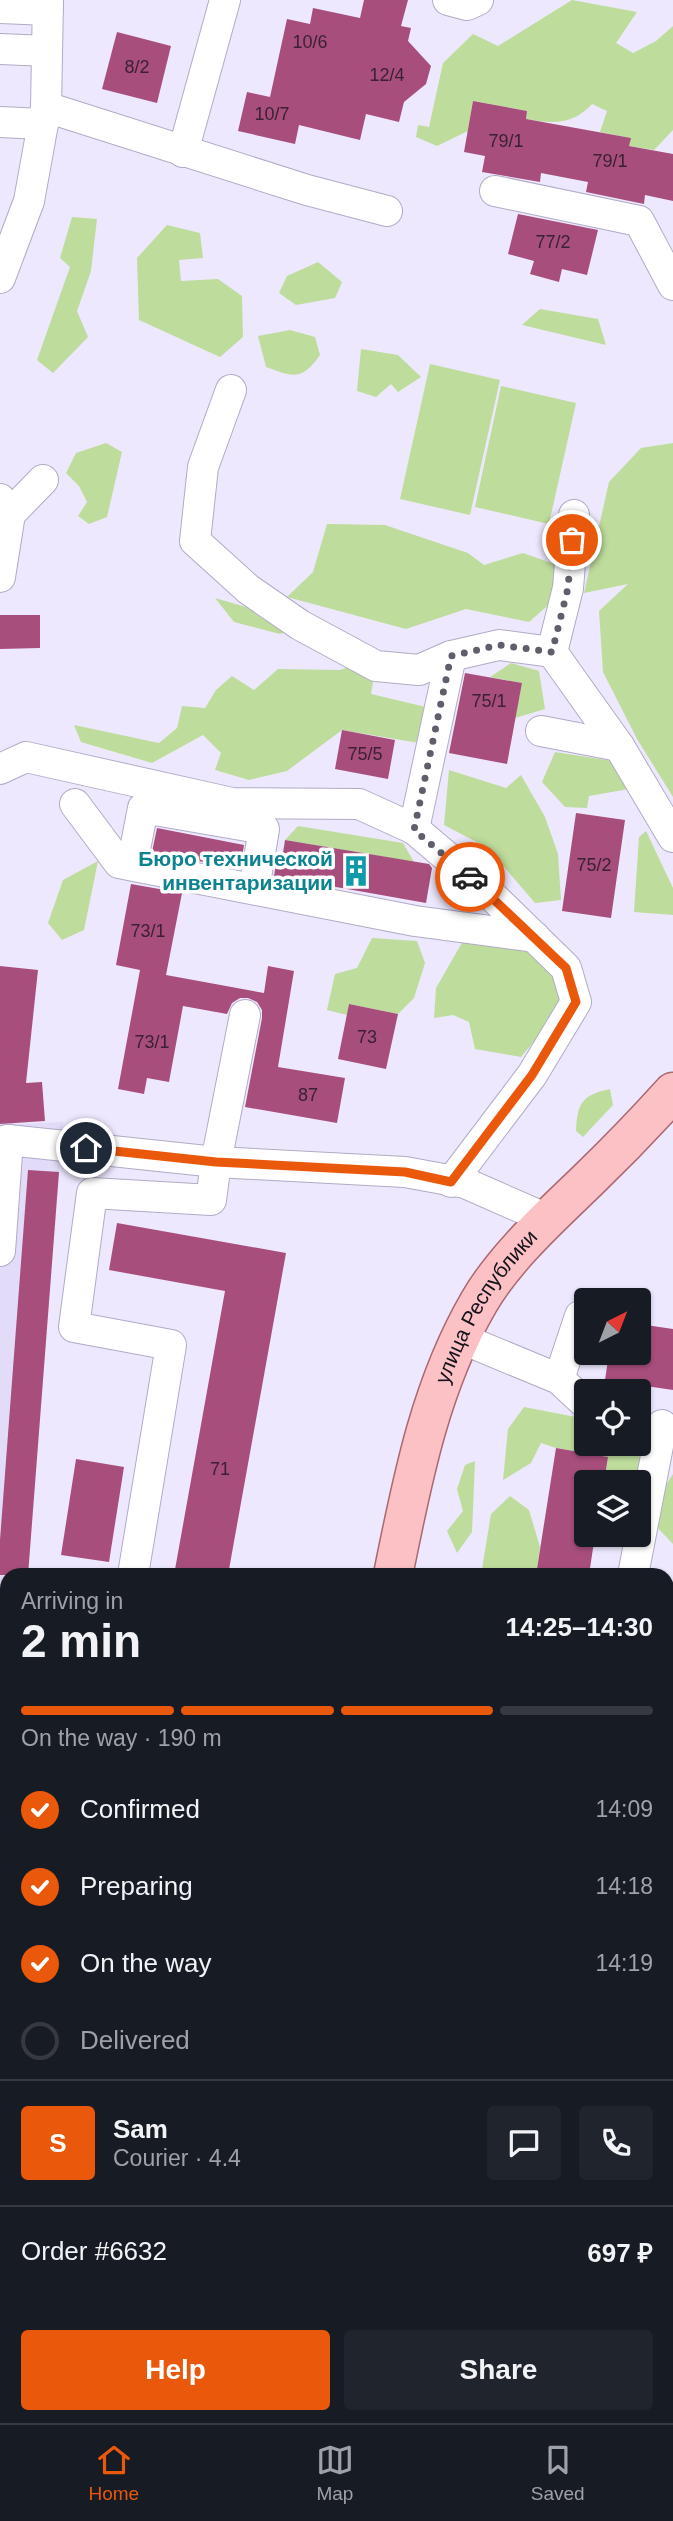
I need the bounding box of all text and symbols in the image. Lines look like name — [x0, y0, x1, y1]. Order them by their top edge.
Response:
house number: 10/6 — [292, 32, 328, 52]
house number: 8/2 — [124, 57, 150, 77]
house number: 12/4 — [369, 65, 405, 85]
house number: 10/7 — [254, 104, 290, 124]
house number: 79/1 — [488, 131, 524, 151]
house number: 79/1 — [592, 151, 628, 171]
house number: 77/2 — [535, 232, 571, 252]
pin — [542, 510, 602, 570]
icon: bag — [553, 521, 591, 559]
house number: 75/1 — [471, 691, 507, 711]
house number: 75/5 — [347, 744, 383, 764]
courier — [435, 842, 505, 912]
place label: Бюро технической инвентаризации — [138, 847, 333, 894]
building icon: Бюро технической инвентаризации — [339, 854, 373, 888]
house number: 75/2 — [576, 855, 612, 875]
icon: car — [451, 858, 489, 896]
house number: 73/1 — [130, 921, 166, 941]
house number: 73 — [357, 1027, 377, 1047]
house number: 73/1 — [134, 1032, 170, 1052]
house number: 87 — [298, 1085, 318, 1105]
pin — [56, 1118, 116, 1178]
icon: home — [67, 1129, 105, 1167]
street label: улица Республики — [430, 1225, 541, 1387]
north arrow — [574, 1288, 651, 1365]
map controls — [574, 1288, 651, 1547]
button: locate — [574, 1379, 651, 1456]
house number: 71 — [210, 1459, 230, 1479]
button: layers — [574, 1470, 651, 1547]
text: Arriving in — [21, 1588, 123, 1614]
text: 14:25–14:30 — [506, 1612, 653, 1642]
text: 2 min — [21, 1615, 141, 1667]
text: On the way · 190 m — [21, 1725, 222, 1751]
icon: check — [21, 1791, 59, 1829]
text: Confirmed — [80, 1794, 200, 1824]
text: 14:09 — [595, 1796, 653, 1822]
icon: check — [21, 1868, 59, 1906]
text: Preparing — [80, 1871, 193, 1901]
text: 14:18 — [595, 1873, 653, 1899]
icon: check — [21, 1945, 59, 1983]
text: On the way — [80, 1948, 212, 1978]
text: 14:19 — [595, 1950, 653, 1976]
text: Delivered — [80, 2025, 190, 2055]
button: chat — [487, 2106, 561, 2180]
button: phone — [579, 2106, 653, 2180]
text: Sam — [113, 2114, 168, 2144]
text: S — [49, 2128, 67, 2158]
text: Courier · 4.4 — [113, 2145, 241, 2171]
text: Order #6632 — [21, 2236, 167, 2266]
text: 697 ₽ — [587, 2238, 653, 2268]
button: Help — [21, 2330, 330, 2410]
button: Share — [344, 2330, 653, 2410]
tab: Home — [88, 2441, 139, 2505]
tab: Map — [316, 2441, 354, 2505]
tab: Saved — [531, 2441, 585, 2505]

